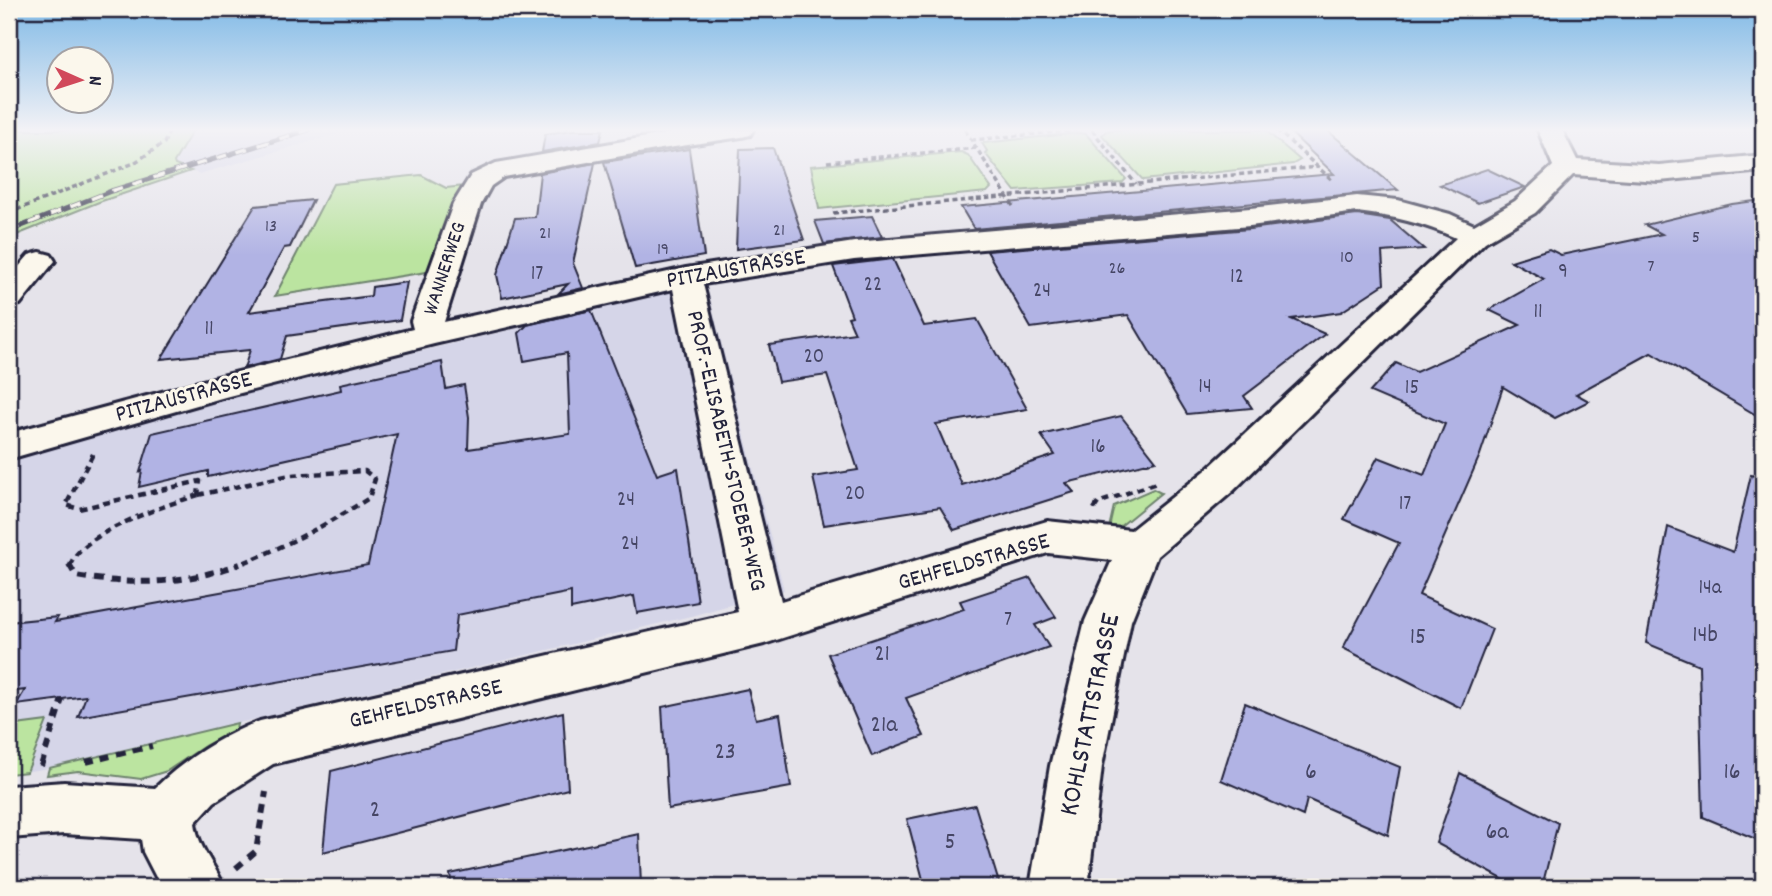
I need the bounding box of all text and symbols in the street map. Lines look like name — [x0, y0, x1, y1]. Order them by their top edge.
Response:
north arrow — [46, 46, 116, 116]
text: N — [80, 75, 107, 86]
house number: 13 — [265, 215, 277, 240]
street label: WANNERWEG — [417, 219, 475, 319]
house number: 21 — [773, 219, 785, 244]
house number: 21 — [539, 222, 551, 247]
house number: 5 — [1692, 226, 1700, 251]
house number: 19 — [657, 238, 669, 263]
street label: PITZAUSTRASSE — [664, 241, 808, 299]
house number: 10 — [1340, 246, 1354, 271]
house number: 7 — [1648, 255, 1655, 280]
house number: 26 — [1109, 257, 1125, 282]
house number: 9 — [1558, 258, 1568, 288]
house number: 17 — [531, 260, 543, 290]
house number: 12 — [1230, 263, 1244, 293]
house number: 22 — [864, 271, 882, 301]
house number: 24 — [1033, 277, 1051, 307]
house number: 11 — [1533, 298, 1543, 328]
street label: PROF.-ELISABETH-STOEBER-WEG — [676, 307, 774, 595]
house number: 11 — [204, 315, 214, 345]
house number: 20 — [804, 343, 824, 373]
street label: PITZAUSTRASSE — [112, 363, 256, 433]
house number: 14 — [1198, 373, 1212, 403]
house number: 15 — [1405, 374, 1419, 404]
house number: 16 — [1091, 433, 1105, 463]
house number: 20 — [845, 480, 865, 510]
house number: 24 — [617, 486, 635, 516]
house number: 17 — [1399, 490, 1411, 520]
street label: GEHFELDSTRASSE — [894, 525, 1054, 601]
house number: 24 — [621, 530, 639, 560]
house number: 14a — [1698, 574, 1723, 604]
house number: 7 — [1004, 606, 1012, 636]
street label: KOHLSTATTSTRASSE — [1051, 610, 1133, 820]
house number: 14b — [1692, 619, 1718, 653]
house number: 15 — [1410, 621, 1426, 655]
house number: 21 — [874, 638, 890, 672]
street label: GEHFELDSTRASSE — [346, 671, 506, 739]
house number: 21a — [871, 709, 898, 743]
house number: 23 — [714, 736, 736, 770]
house number: 6 — [1305, 756, 1317, 790]
house number: 16 — [1723, 756, 1741, 790]
house number: 2 — [370, 794, 380, 828]
house number: 6a — [1485, 816, 1509, 850]
house number: 5 — [944, 826, 956, 860]

